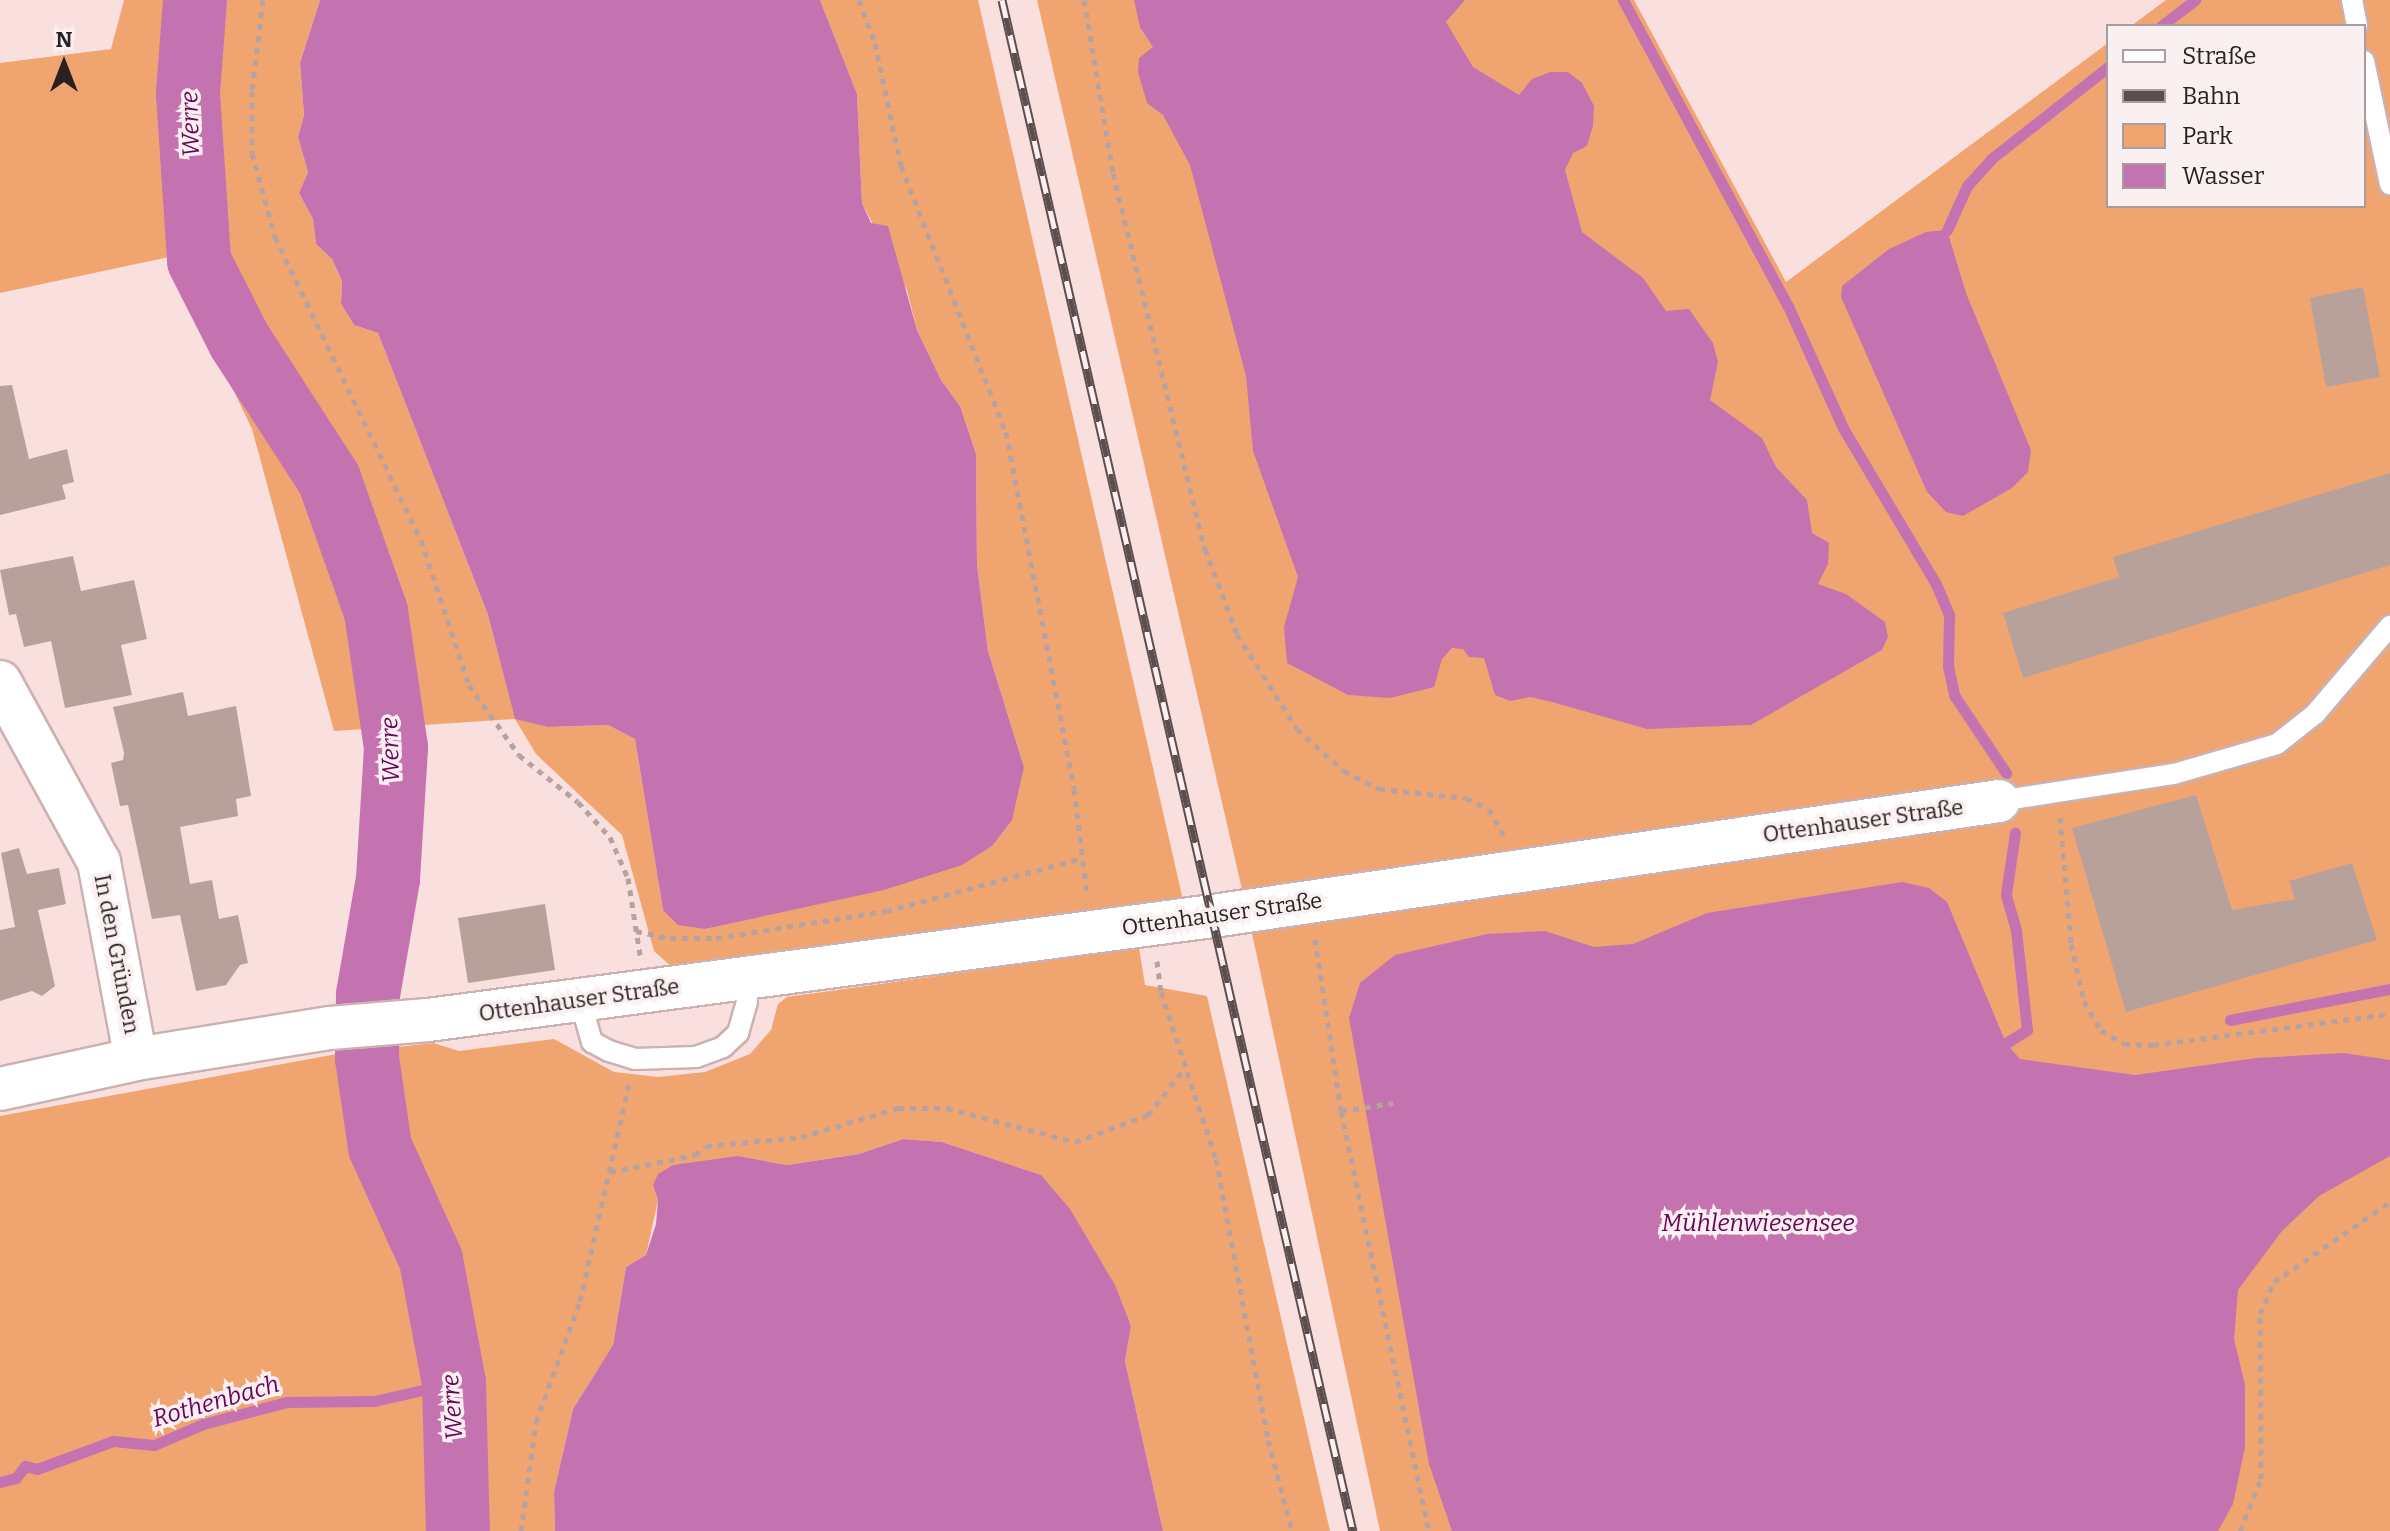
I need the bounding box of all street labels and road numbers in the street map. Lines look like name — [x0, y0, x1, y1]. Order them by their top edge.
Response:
street label: Ottenhauser Straße — [1761, 794, 1965, 848]
street label: In den Gründen — [89, 872, 145, 1036]
street label: Ottenhauser Straße — [1120, 887, 1324, 941]
street label: Ottenhauser Straße — [477, 973, 681, 1027]

